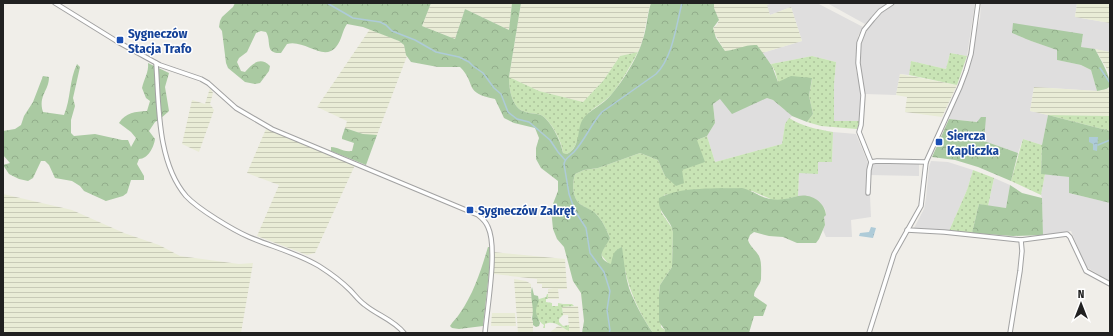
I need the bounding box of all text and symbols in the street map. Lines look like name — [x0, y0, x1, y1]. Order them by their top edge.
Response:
place label: Sygneczów Stacja Trafo — [128, 26, 192, 56]
marker: Sygneczów Stacja Trafo — [115, 35, 125, 45]
place label: Siercza Kapliczka — [947, 128, 999, 158]
marker: Siercza Kapliczka — [934, 137, 944, 147]
place label: Sygneczów Zakręt — [478, 203, 575, 218]
marker: Sygneczów Zakręt — [465, 205, 475, 215]
north arrow — [1061, 284, 1101, 324]
text: N — [1078, 288, 1084, 301]

